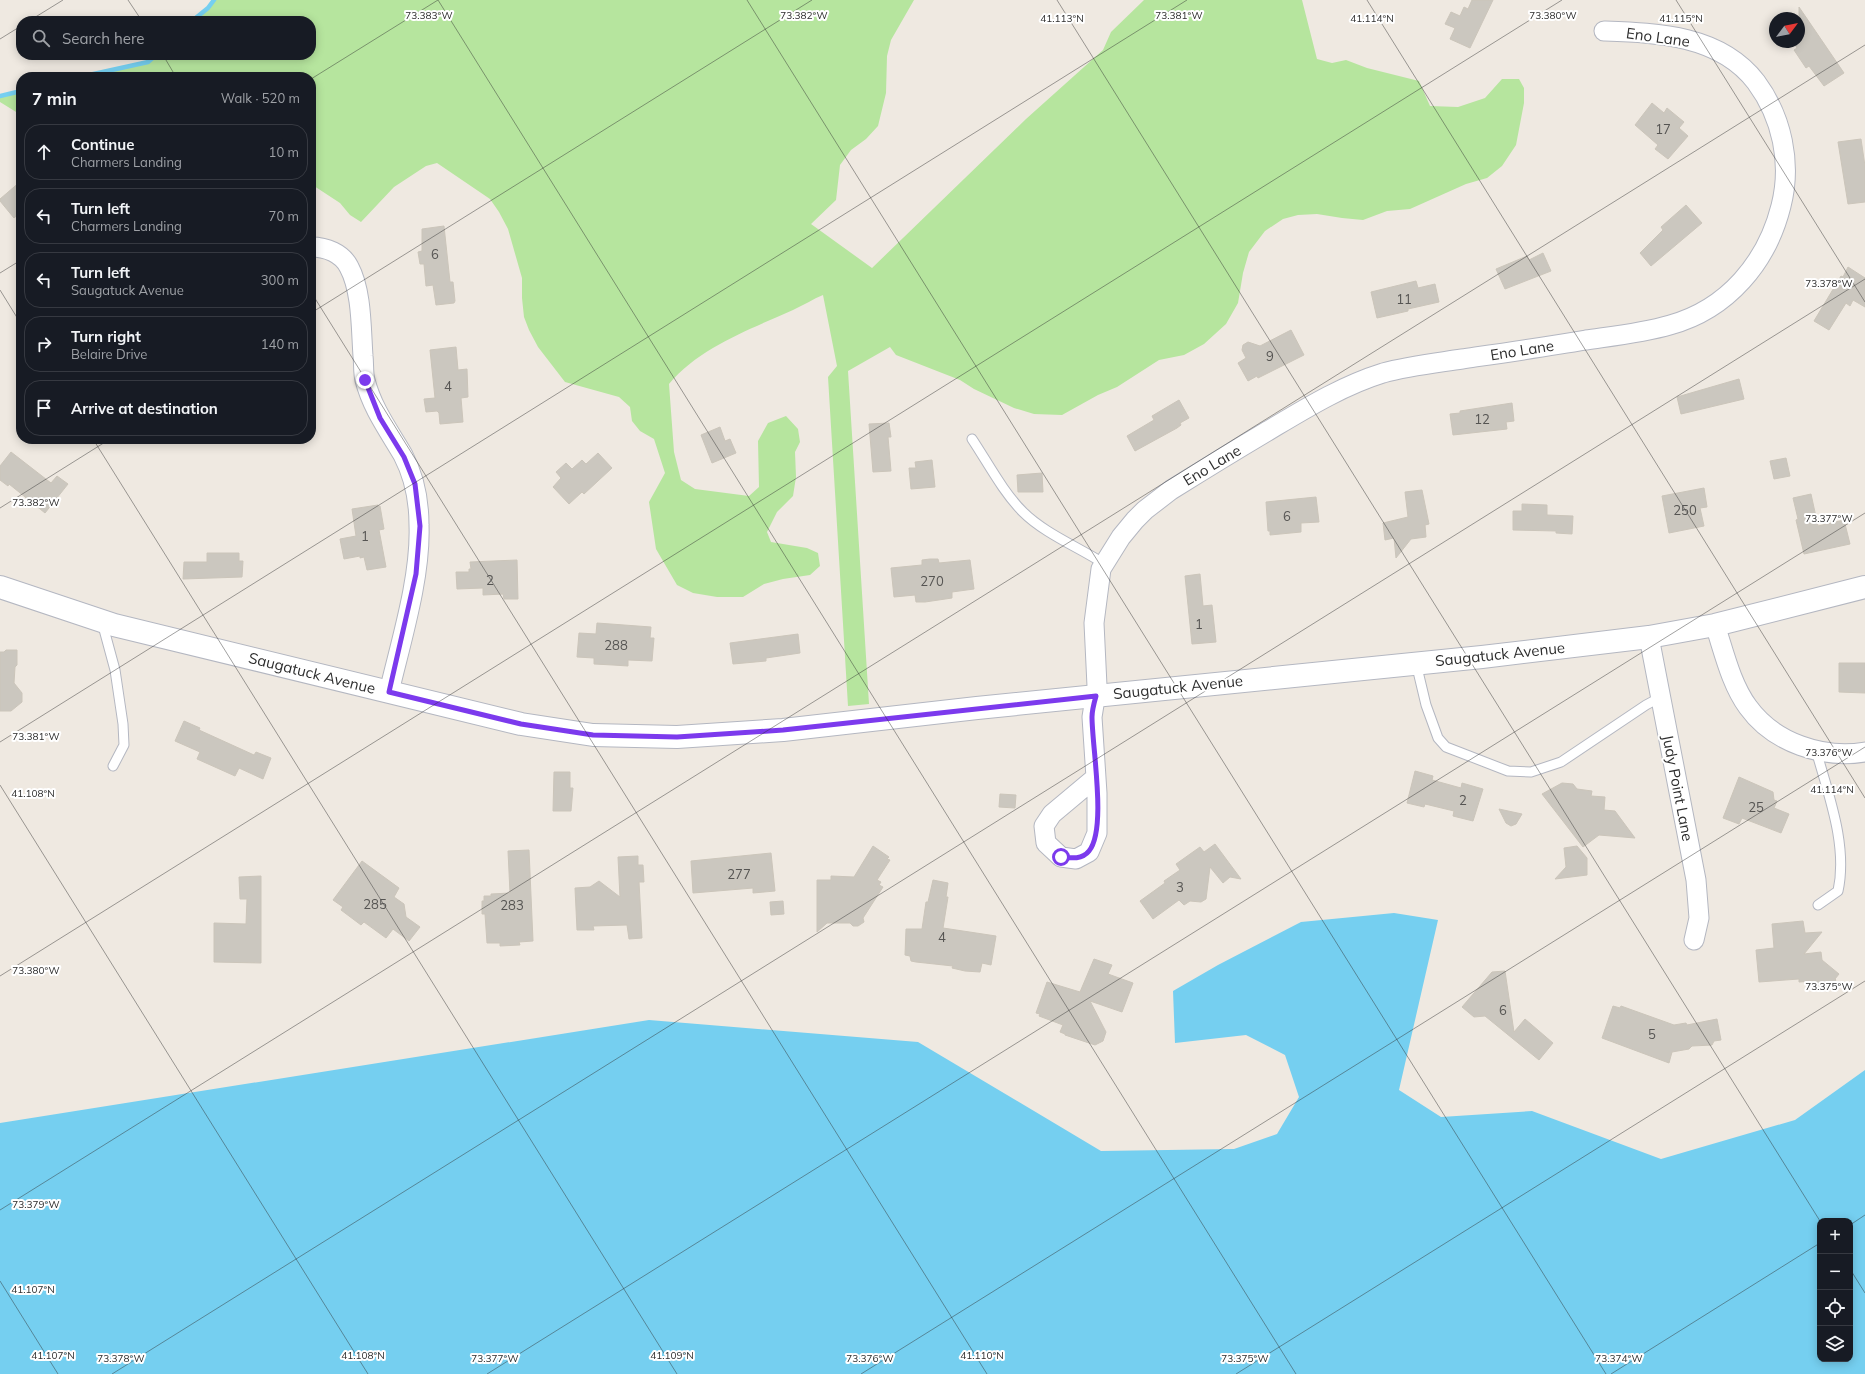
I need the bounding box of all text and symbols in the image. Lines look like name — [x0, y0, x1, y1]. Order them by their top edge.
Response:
text: 73.383°W — [405, 9, 453, 22]
text: 73.382°W — [780, 9, 828, 22]
text: 73.381°W — [1155, 9, 1203, 22]
text: 73.380°W — [1529, 9, 1577, 22]
text: 41.113°N — [1040, 12, 1084, 25]
text: 41.114°N — [1350, 12, 1394, 25]
text: 41.115°N — [1659, 12, 1703, 25]
north arrow — [1769, 12, 1805, 48]
search box — [16, 16, 316, 60]
street label: Eno Lane — [1625, 23, 1691, 51]
icon: search — [30, 27, 52, 49]
text: Search here — [62, 29, 144, 48]
text: 7 min — [32, 88, 77, 109]
text: Walk · 520 m — [221, 90, 300, 106]
house number: 17 — [1655, 121, 1671, 137]
text: Continue — [71, 135, 134, 154]
icon: ahead — [33, 141, 55, 163]
text: 10 m — [269, 144, 299, 160]
text: Charmers Landing — [71, 154, 182, 170]
text: Turn left — [71, 199, 130, 218]
icon: left — [33, 205, 55, 227]
text: 70 m — [269, 208, 299, 224]
text: Charmers Landing — [71, 218, 182, 234]
house number: 6 — [431, 246, 439, 262]
text: Turn left — [71, 263, 130, 282]
icon: left — [33, 269, 55, 291]
text: 300 m — [261, 272, 299, 288]
text: 73.378°W — [1805, 277, 1853, 290]
text: Saugatuck Avenue — [71, 282, 184, 298]
house number: 11 — [1396, 291, 1412, 307]
text: Turn right — [71, 327, 141, 346]
icon: right — [33, 333, 55, 355]
text: 140 m — [261, 336, 299, 352]
street label: Eno Lane — [1489, 336, 1555, 364]
text: Belaire Drive — [71, 346, 147, 362]
house number: 9 — [1266, 348, 1274, 364]
route end — [356, 371, 374, 389]
house number: 4 — [444, 378, 452, 394]
icon: arrive — [33, 397, 55, 419]
text: Arrive at destination — [71, 399, 218, 418]
house number: 12 — [1474, 411, 1490, 427]
street label: Eno Lane — [1180, 440, 1244, 490]
text: 73.382°W — [12, 496, 60, 509]
house number: 250 — [1673, 502, 1697, 518]
house number: 6 — [1283, 508, 1291, 524]
text: 73.377°W — [1805, 512, 1853, 525]
house number: 1 — [361, 528, 369, 544]
house number: 2 — [486, 572, 494, 588]
house number: 270 — [920, 573, 944, 589]
house number: 1 — [1195, 616, 1203, 632]
house number: 288 — [604, 637, 628, 653]
street label: Saugatuck Avenue — [1434, 638, 1566, 670]
street label: Saugatuck Avenue — [247, 648, 377, 698]
street label: Saugatuck Avenue — [1112, 671, 1244, 703]
text: 73.381°W — [12, 730, 60, 743]
street label: Judy Point Lane — [1658, 733, 1698, 843]
text: 73.376°W — [1805, 746, 1853, 759]
text: 41.114°N — [1810, 783, 1854, 796]
text: 41.108°N — [11, 787, 55, 800]
house number: 2 — [1459, 792, 1467, 808]
house number: 25 — [1748, 799, 1764, 815]
route start — [1052, 848, 1070, 866]
house number: 277 — [727, 866, 751, 882]
house number: 3 — [1176, 879, 1184, 895]
house number: 285 — [363, 896, 387, 912]
house number: 283 — [500, 897, 524, 913]
house number: 4 — [938, 929, 946, 945]
text: 73.380°W — [12, 964, 60, 977]
text: 73.375°W — [1805, 980, 1853, 993]
house number: 6 — [1499, 1002, 1507, 1018]
house number: 5 — [1648, 1026, 1656, 1042]
text: 73.379°W — [12, 1198, 60, 1211]
map controls — [1817, 1218, 1853, 1362]
button: + — [1817, 1218, 1853, 1254]
button: − — [1817, 1254, 1853, 1290]
text: 41.107°N — [11, 1283, 55, 1296]
button: locate — [1817, 1290, 1853, 1326]
button: layers — [1817, 1326, 1853, 1362]
text: 41.107°N — [31, 1349, 75, 1362]
text: 41.108°N — [341, 1349, 385, 1362]
text: 41.109°N — [650, 1349, 694, 1362]
text: 41.110°N — [960, 1349, 1004, 1362]
text: 73.378°W — [97, 1352, 145, 1365]
text: 73.377°W — [471, 1352, 519, 1365]
text: 73.376°W — [846, 1352, 894, 1365]
text: 73.375°W — [1221, 1352, 1269, 1365]
text: 73.374°W — [1595, 1352, 1643, 1365]

